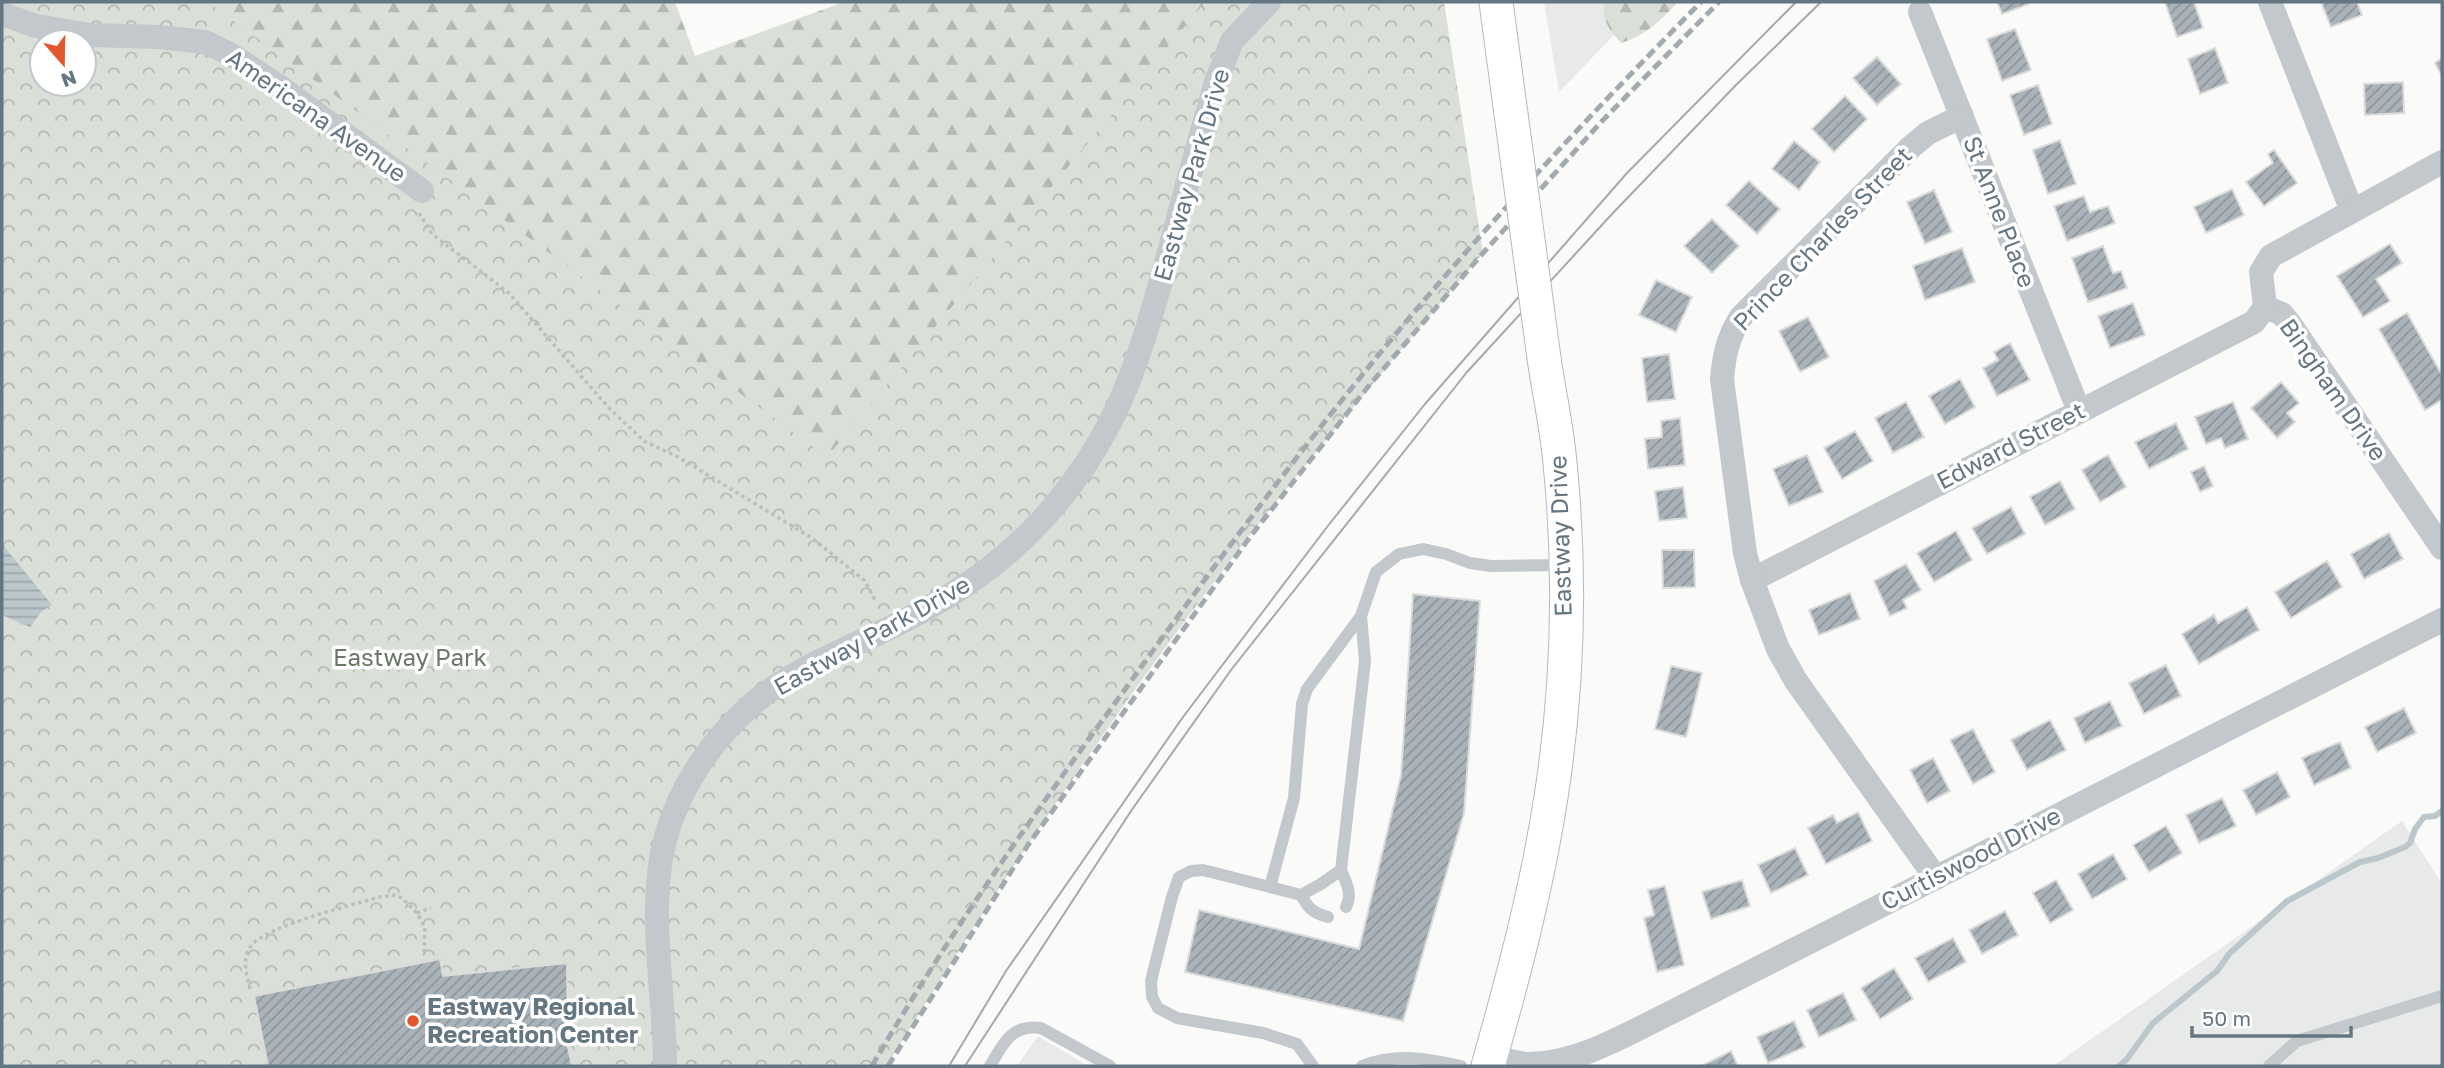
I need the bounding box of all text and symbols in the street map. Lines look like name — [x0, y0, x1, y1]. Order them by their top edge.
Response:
north arrow — [28, 28, 98, 98]
street label: Americana Avenue — [221, 42, 412, 188]
street label: Eastway Park Drive — [1146, 65, 1235, 284]
text: N — [58, 66, 80, 93]
street label: St Anne Place — [1958, 132, 2043, 291]
street label: Prince Charles Street — [1727, 140, 1917, 336]
street label: Bingham Drive — [2274, 312, 2394, 466]
street label: Edward Street — [1931, 395, 2089, 494]
street label: Eastway Drive — [1542, 455, 1577, 617]
street label: Eastway Park Drive — [768, 569, 974, 701]
park label: Eastway Park — [333, 642, 487, 671]
street label: Curtiswood Drive — [1876, 800, 2065, 915]
place label: Eastway Regional Recreation Center — [427, 991, 638, 1048]
scale bar — [2192, 995, 2351, 1038]
text: 50 m — [2202, 1005, 2251, 1031]
marker: Eastway Regional Recreation Center — [405, 1013, 421, 1029]

